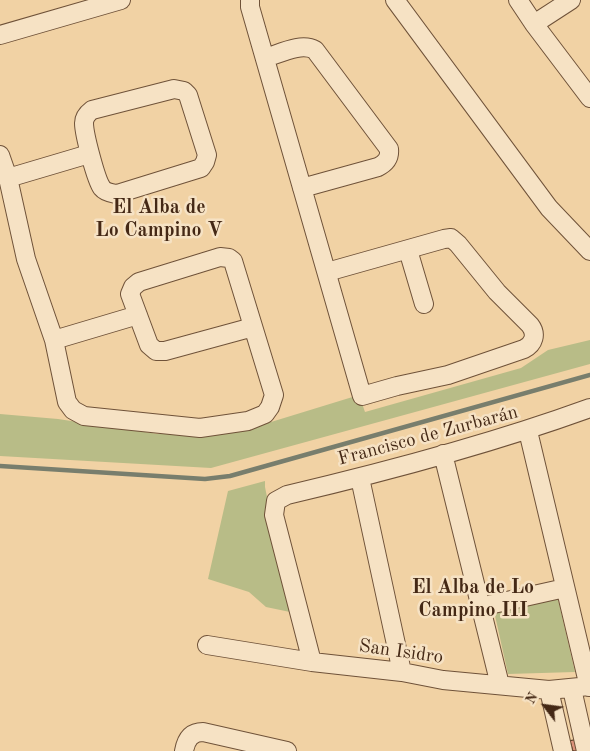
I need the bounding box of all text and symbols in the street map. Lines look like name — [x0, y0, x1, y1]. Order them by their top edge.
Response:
district label: El Alba de Lo Campino V — [95, 196, 223, 243]
street label: Francisco de Zurbarán — [335, 401, 521, 471]
district label: El Alba de Lo Campino III — [412, 576, 534, 623]
street label: San Isidro — [357, 635, 445, 669]
north arrow — [520, 681, 570, 731]
text: N — [523, 690, 541, 707]

